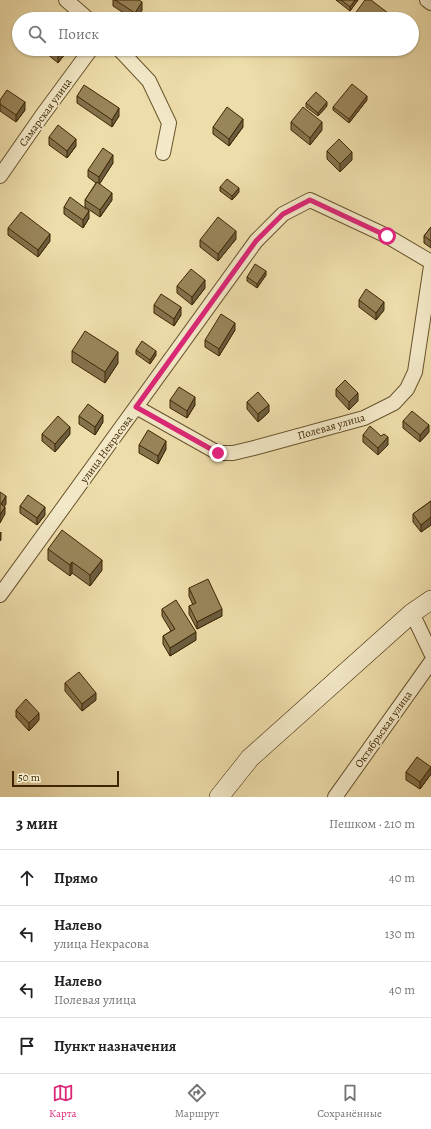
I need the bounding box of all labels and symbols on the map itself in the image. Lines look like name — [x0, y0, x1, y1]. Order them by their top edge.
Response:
street label: Самарская улица — [16, 74, 76, 150]
route start — [378, 227, 396, 245]
street label: Полевая улица — [296, 409, 368, 443]
street label: улица Некрасова — [76, 412, 137, 487]
route end — [209, 444, 227, 462]
street label: Октябрьская улица — [351, 687, 416, 771]
scale bar — [12, 769, 119, 788]

